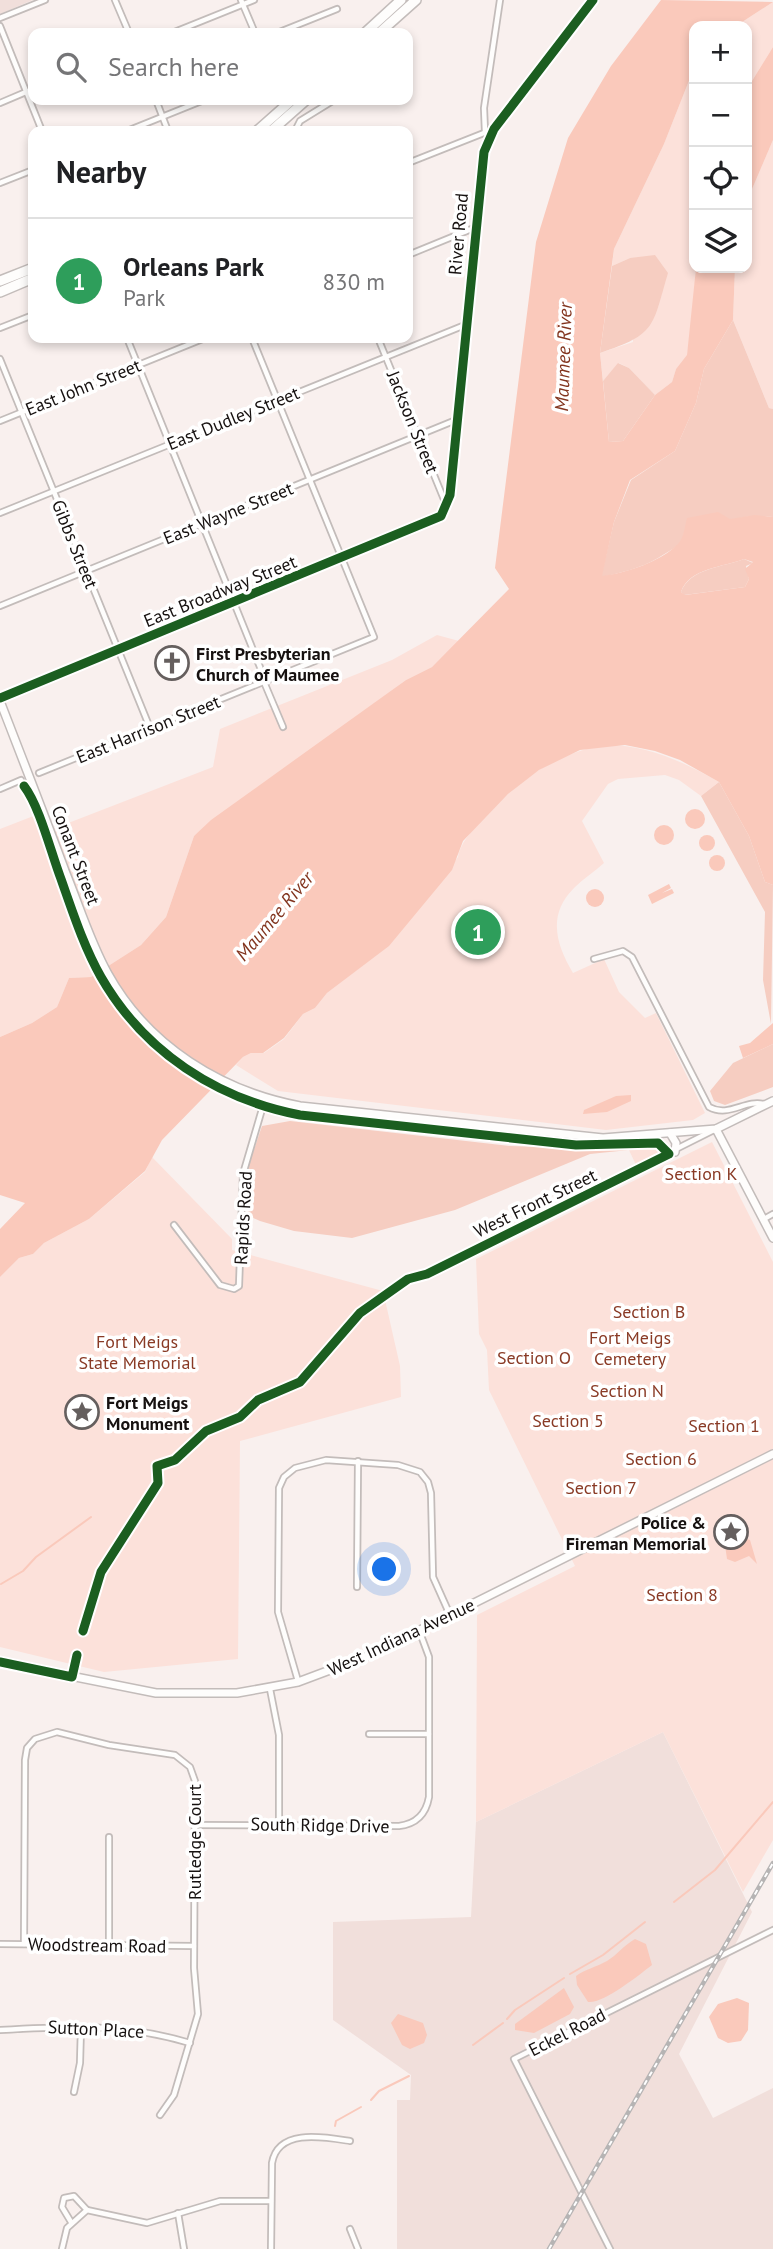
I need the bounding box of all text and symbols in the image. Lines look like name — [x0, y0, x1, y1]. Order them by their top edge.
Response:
map controls — [689, 21, 752, 273]
button: + — [689, 21, 752, 84]
search box — [28, 28, 413, 105]
icon: search — [52, 48, 90, 86]
text: Search here — [108, 50, 239, 83]
button: − — [689, 84, 752, 147]
button: locate — [689, 147, 752, 210]
text: Nearby — [56, 152, 146, 191]
street label: River Road — [443, 192, 473, 276]
button: layers — [689, 210, 752, 273]
text: Orleans Park — [123, 250, 264, 283]
text: 1 — [72, 267, 86, 296]
text: 830 m — [323, 267, 385, 296]
text: Park — [123, 283, 165, 312]
water label: Maumee River — [549, 300, 577, 412]
street label: East John Street — [22, 353, 144, 421]
street label: Jackson Street — [382, 366, 444, 477]
street label: East Dudley Street — [163, 381, 303, 455]
street label: East Wayne Street — [160, 476, 296, 550]
street label: Gibbs Street — [47, 496, 103, 592]
street label: East Broadway Street — [140, 550, 300, 632]
place label: First Presbyterian Church of Maumee — [196, 642, 340, 686]
church icon: First Presbyterian Church of Maumee — [153, 644, 191, 682]
street label: East Harrison Street — [73, 690, 223, 768]
street label: Conant Street — [46, 802, 106, 908]
water label: Maumee River — [230, 865, 319, 965]
pin: 1 — [455, 906, 501, 958]
park label: Section K — [665, 1162, 737, 1185]
street label: West Front Street — [470, 1163, 600, 1243]
street label: Rapids Road — [229, 1170, 257, 1266]
park label: Section B — [613, 1300, 685, 1323]
park label: Fort Meigs Cemetery — [589, 1326, 671, 1370]
park label: Fort Meigs State Memorial — [78, 1330, 196, 1374]
park label: Section O — [497, 1346, 571, 1369]
park label: Section N — [590, 1379, 664, 1402]
place label: Fort Meigs Monument — [106, 1391, 190, 1435]
place icon: Fort Meigs Monument — [63, 1393, 101, 1431]
park label: Section 5 — [532, 1409, 604, 1432]
park label: Section 1 — [688, 1414, 760, 1437]
park label: Section 6 — [625, 1447, 697, 1470]
park label: Section 7 — [565, 1476, 637, 1499]
place label: Police & Fireman Memorial — [566, 1511, 707, 1555]
place icon: Police & Fireman Memorial — [712, 1513, 750, 1551]
your location — [367, 1552, 401, 1586]
park label: Section 8 — [646, 1583, 718, 1606]
street label: West Indiana Avenue — [324, 1593, 478, 1681]
street label: Rutledge Court — [183, 1784, 206, 1900]
street label: South Ridge Drive — [250, 1812, 390, 1838]
street label: Woodstream Road — [28, 1932, 166, 1958]
street label: Eckel Road — [525, 2003, 609, 2061]
street label: Sutton Place — [47, 2015, 145, 2043]

